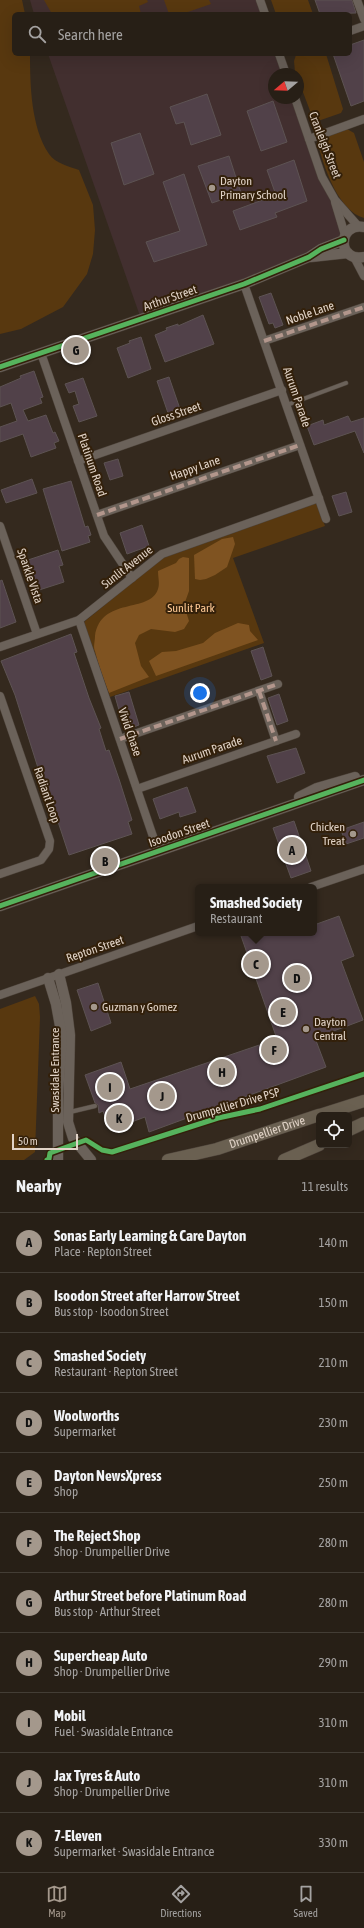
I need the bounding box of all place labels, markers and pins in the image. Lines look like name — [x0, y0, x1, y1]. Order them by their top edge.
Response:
place label: Dayton Primary School — [220, 174, 287, 202]
marker: Dayton Primary School — [207, 183, 217, 193]
pin: G — [63, 335, 89, 365]
place label: Chicken Treat — [310, 820, 346, 848]
marker: Chicken Treat — [348, 829, 358, 839]
pin: A — [279, 835, 305, 865]
pin: B — [92, 846, 118, 876]
pin: C — [243, 949, 269, 979]
pin: D — [284, 963, 310, 993]
pin: E — [270, 997, 296, 1027]
place label: Guzman y Gomez — [102, 1000, 178, 1014]
marker: Guzman y Gomez — [89, 1002, 99, 1012]
place label: Dayton Central — [314, 1015, 347, 1043]
marker: Dayton Central — [301, 1024, 311, 1034]
pin: F — [261, 1035, 287, 1065]
pin: H — [209, 1057, 235, 1087]
pin: I — [97, 1072, 123, 1102]
pin: J — [149, 1081, 175, 1111]
pin: K — [106, 1103, 132, 1133]

